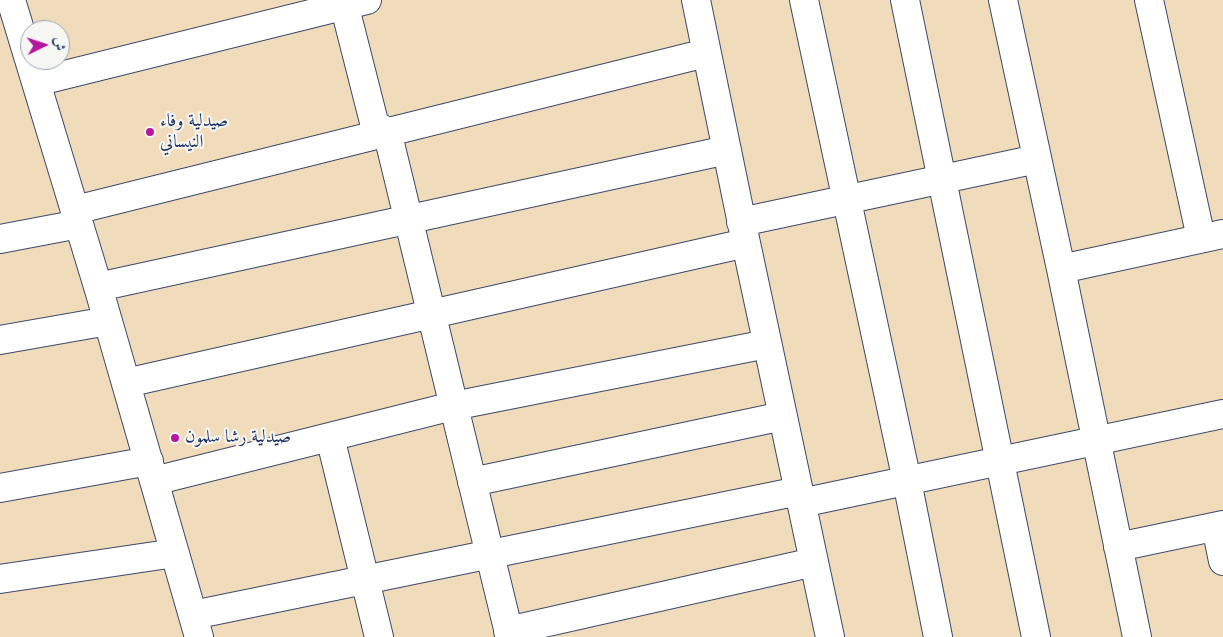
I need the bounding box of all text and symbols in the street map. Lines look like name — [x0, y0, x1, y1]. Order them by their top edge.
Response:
north arrow — [20, 20, 70, 70]
text: ش — [50, 36, 69, 52]
place label: صيدلية وفاء النيساني — [160, 111, 228, 154]
marker: صيدلية وفاء النيساني — [144, 126, 156, 138]
place label: صيدلية رشا سلمون — [185, 427, 291, 449]
marker: صيدلية رشا سلمون — [169, 432, 181, 444]

